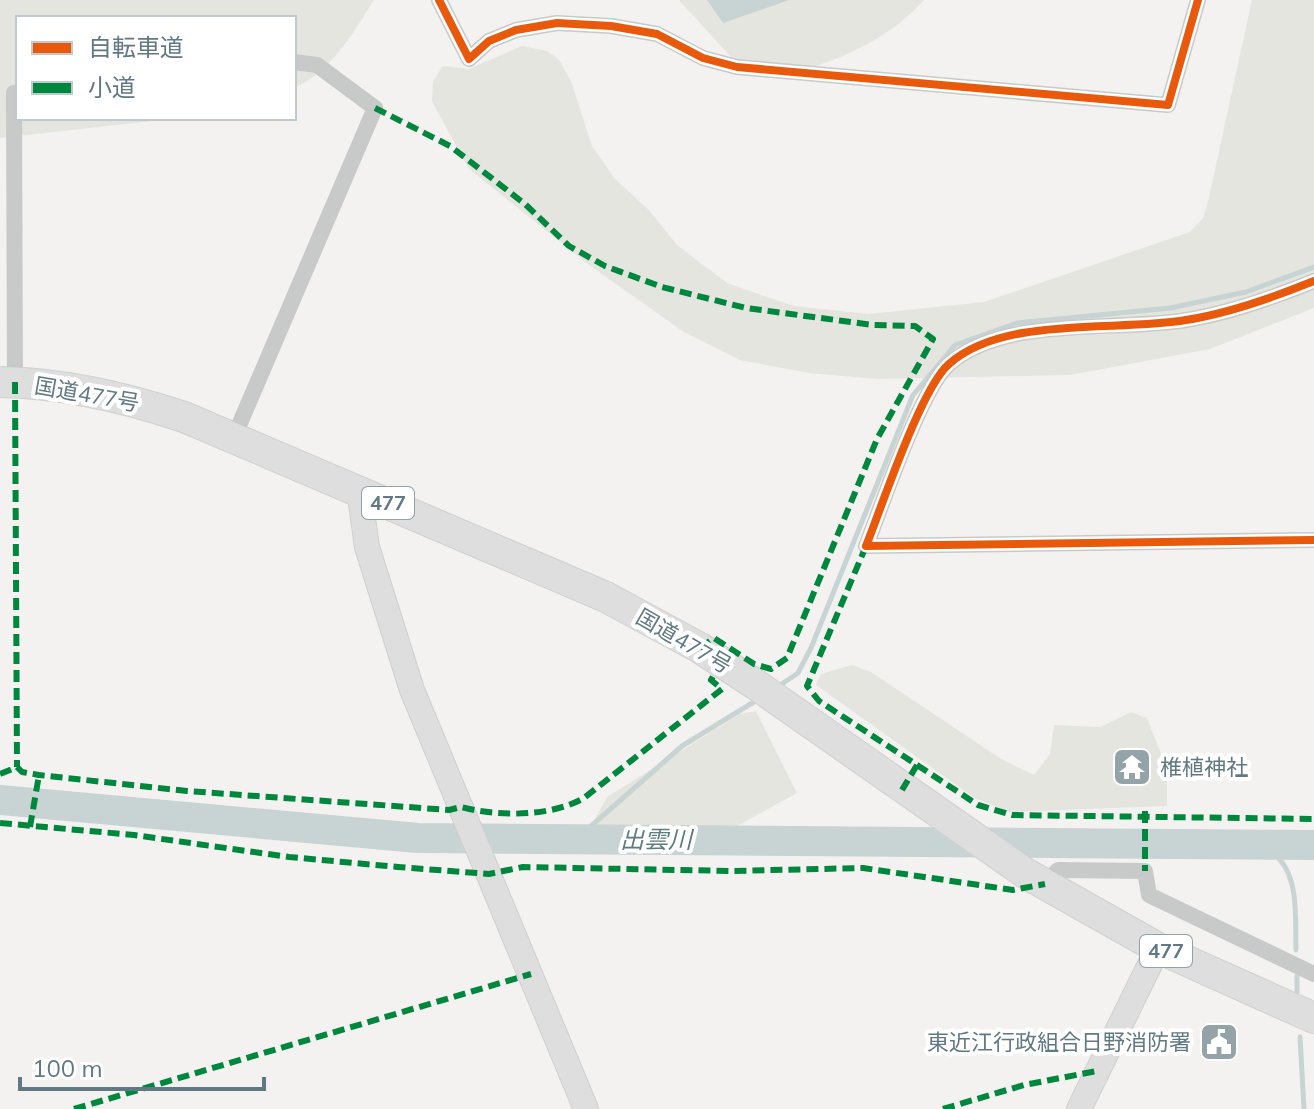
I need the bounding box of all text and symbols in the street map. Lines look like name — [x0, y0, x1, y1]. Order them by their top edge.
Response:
legend — [16, 16, 296, 120]
text: 自転車道 — [88, 32, 184, 62]
text: 小道 — [88, 72, 136, 102]
street label: 国道477号 — [33, 371, 141, 417]
road number: 477 — [362, 487, 414, 519]
street label: 国道477号 — [631, 602, 737, 680]
temple icon: 椎植神社 — [1111, 746, 1153, 788]
place label: 椎植神社 — [1160, 753, 1248, 781]
water label: 出雲川 — [620, 824, 695, 854]
road number: 477 — [1140, 935, 1192, 967]
public building icon: 東近江行政組合日野消防署 — [1198, 1021, 1240, 1063]
place label: 東近江行政組合日野消防署 — [927, 1028, 1191, 1056]
scale bar — [20, 1041, 264, 1091]
text: 100 m — [32, 1053, 103, 1083]

